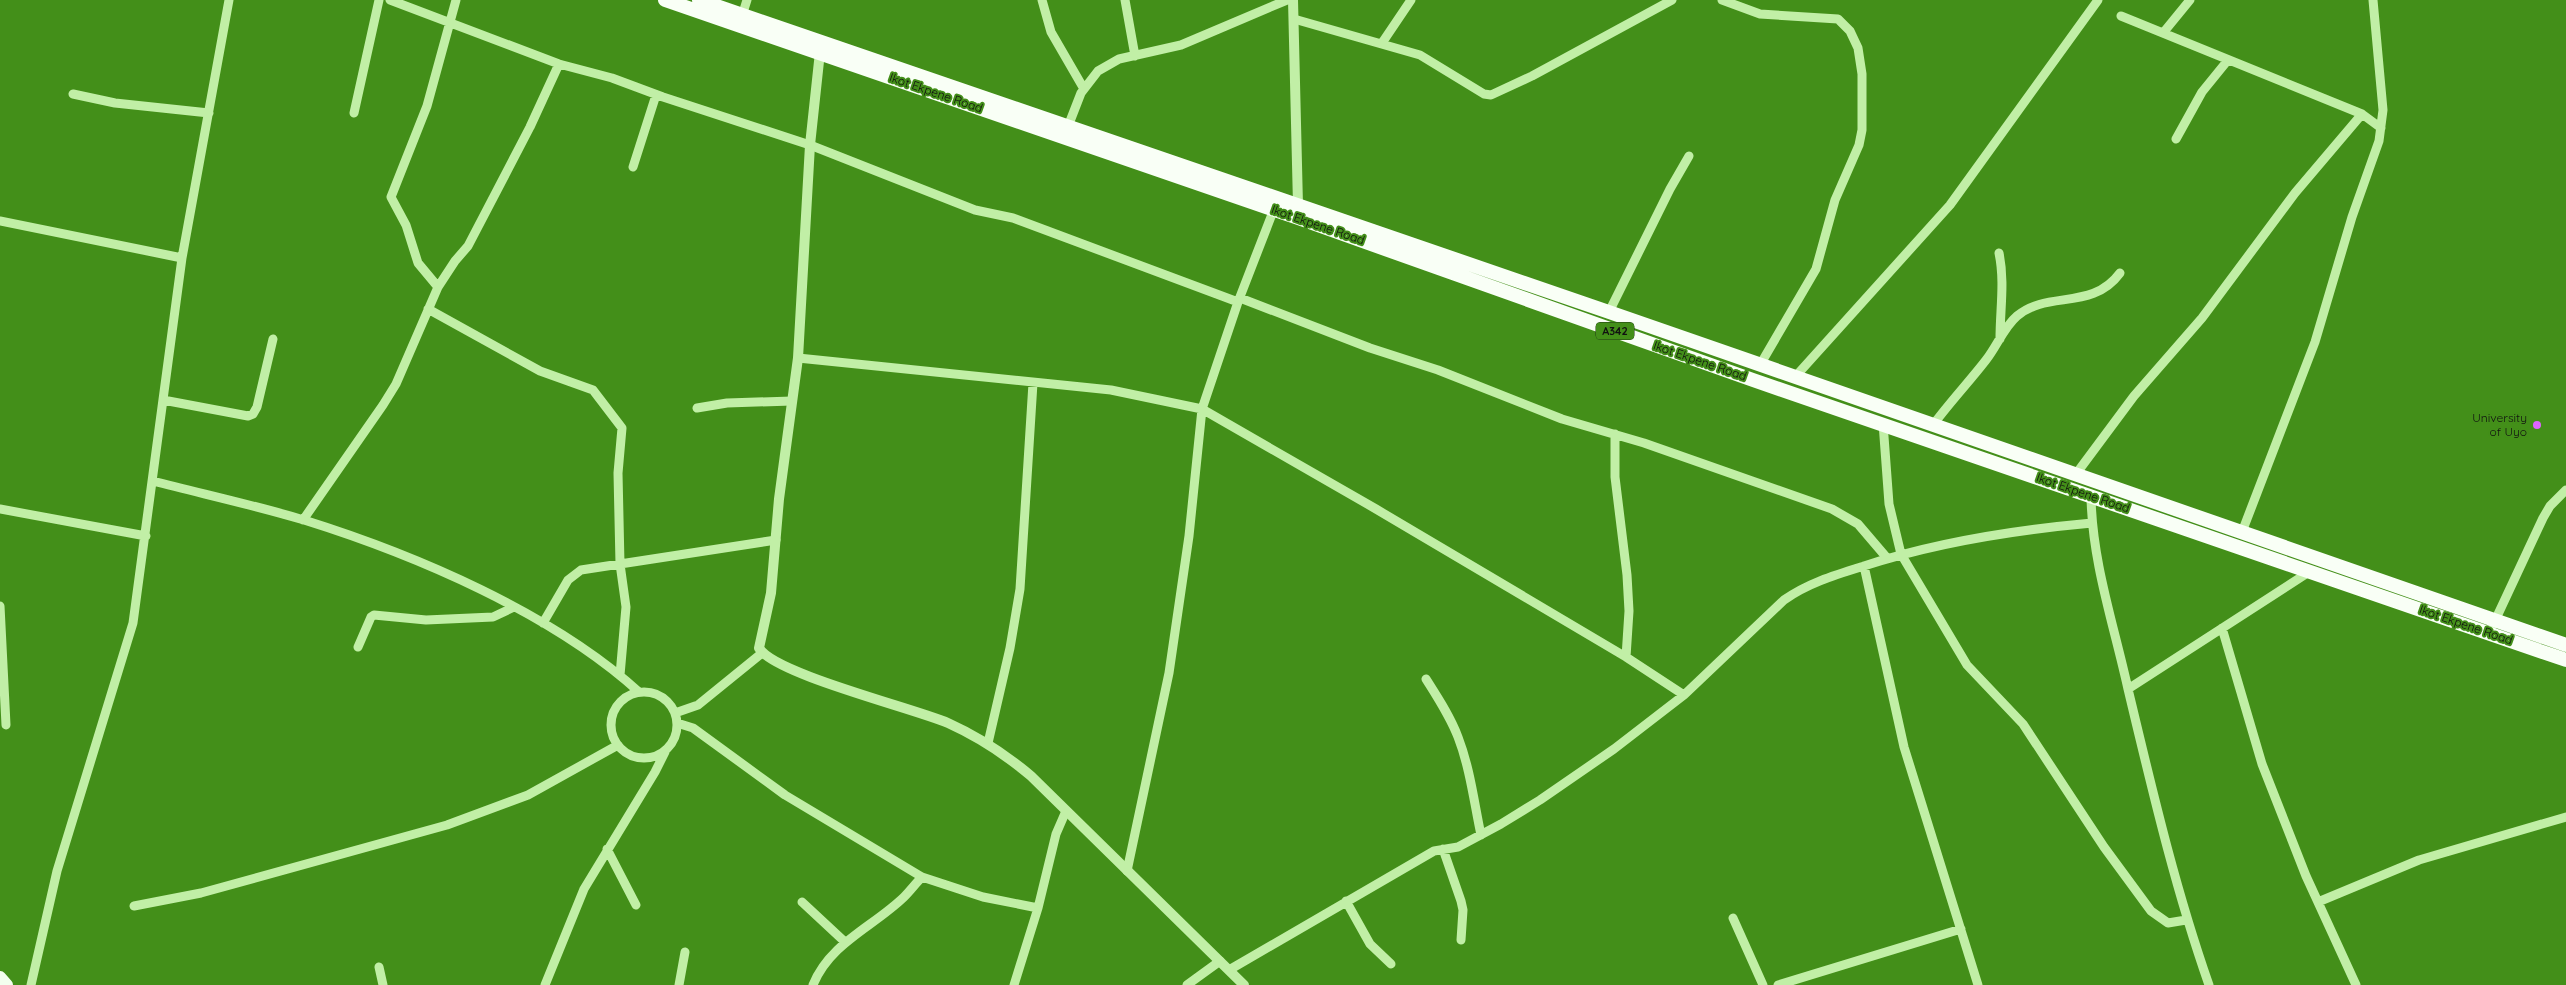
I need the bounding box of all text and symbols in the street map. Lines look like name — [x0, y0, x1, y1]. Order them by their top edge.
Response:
street label: Ikot Ekpene Road — [887, 70, 985, 116]
street label: Ikot Ekpene Road — [1269, 202, 1367, 248]
road number: A342 — [1596, 322, 1634, 340]
street label: Ikot Ekpene Road — [1651, 338, 1749, 384]
place label: University of Uyo — [2472, 410, 2527, 439]
marker: University of Uyo — [2531, 419, 2543, 431]
street label: Ikot Ekpene Road — [2034, 470, 2132, 516]
street label: Ikot Ekpene Road — [2417, 602, 2515, 648]

